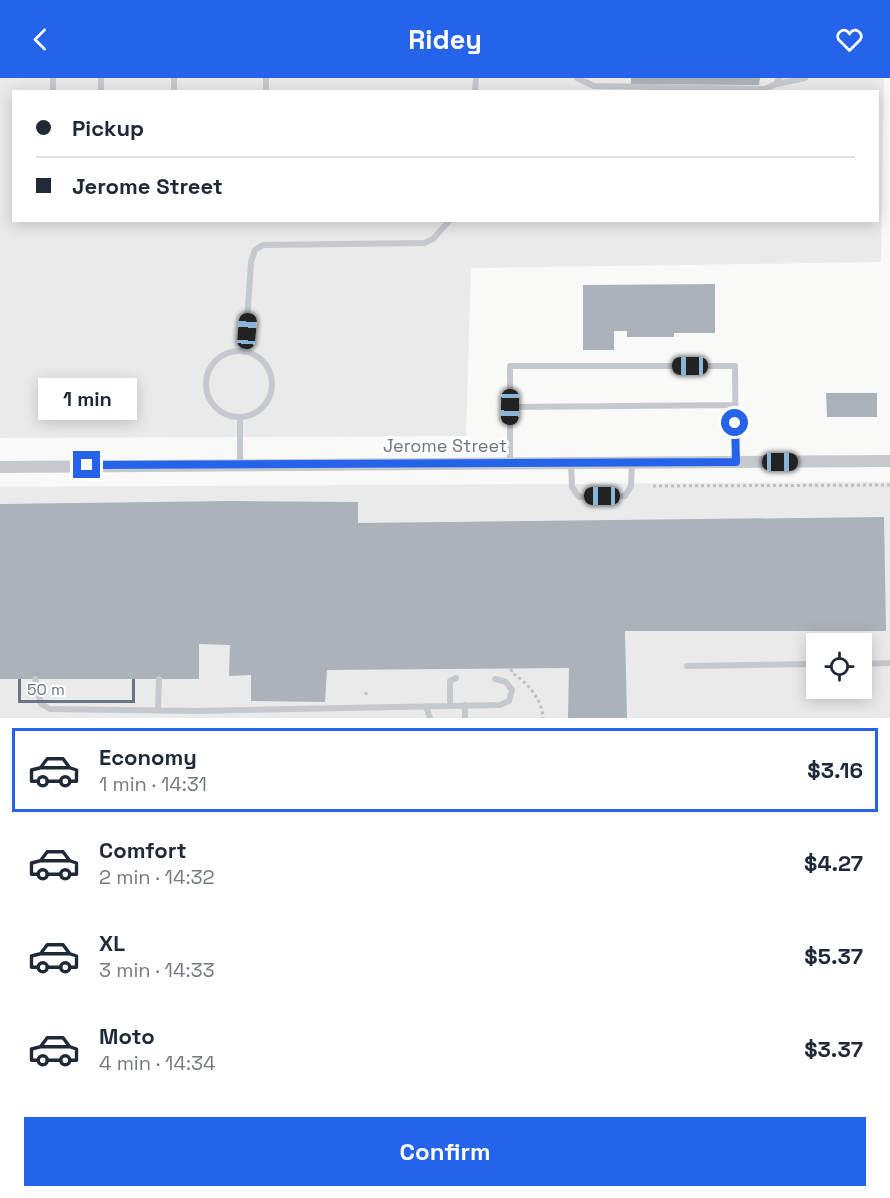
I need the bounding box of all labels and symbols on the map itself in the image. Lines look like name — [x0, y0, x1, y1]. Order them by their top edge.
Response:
car — [236, 312, 258, 350]
car — [672, 357, 708, 375]
callout: 1 min — [38, 378, 136, 420]
car — [501, 389, 519, 425]
route start — [721, 409, 748, 436]
street label: Jerome Street — [383, 434, 507, 457]
route end — [73, 451, 100, 478]
car — [762, 453, 798, 471]
car — [584, 487, 620, 505]
scale bar — [18, 676, 135, 704]

